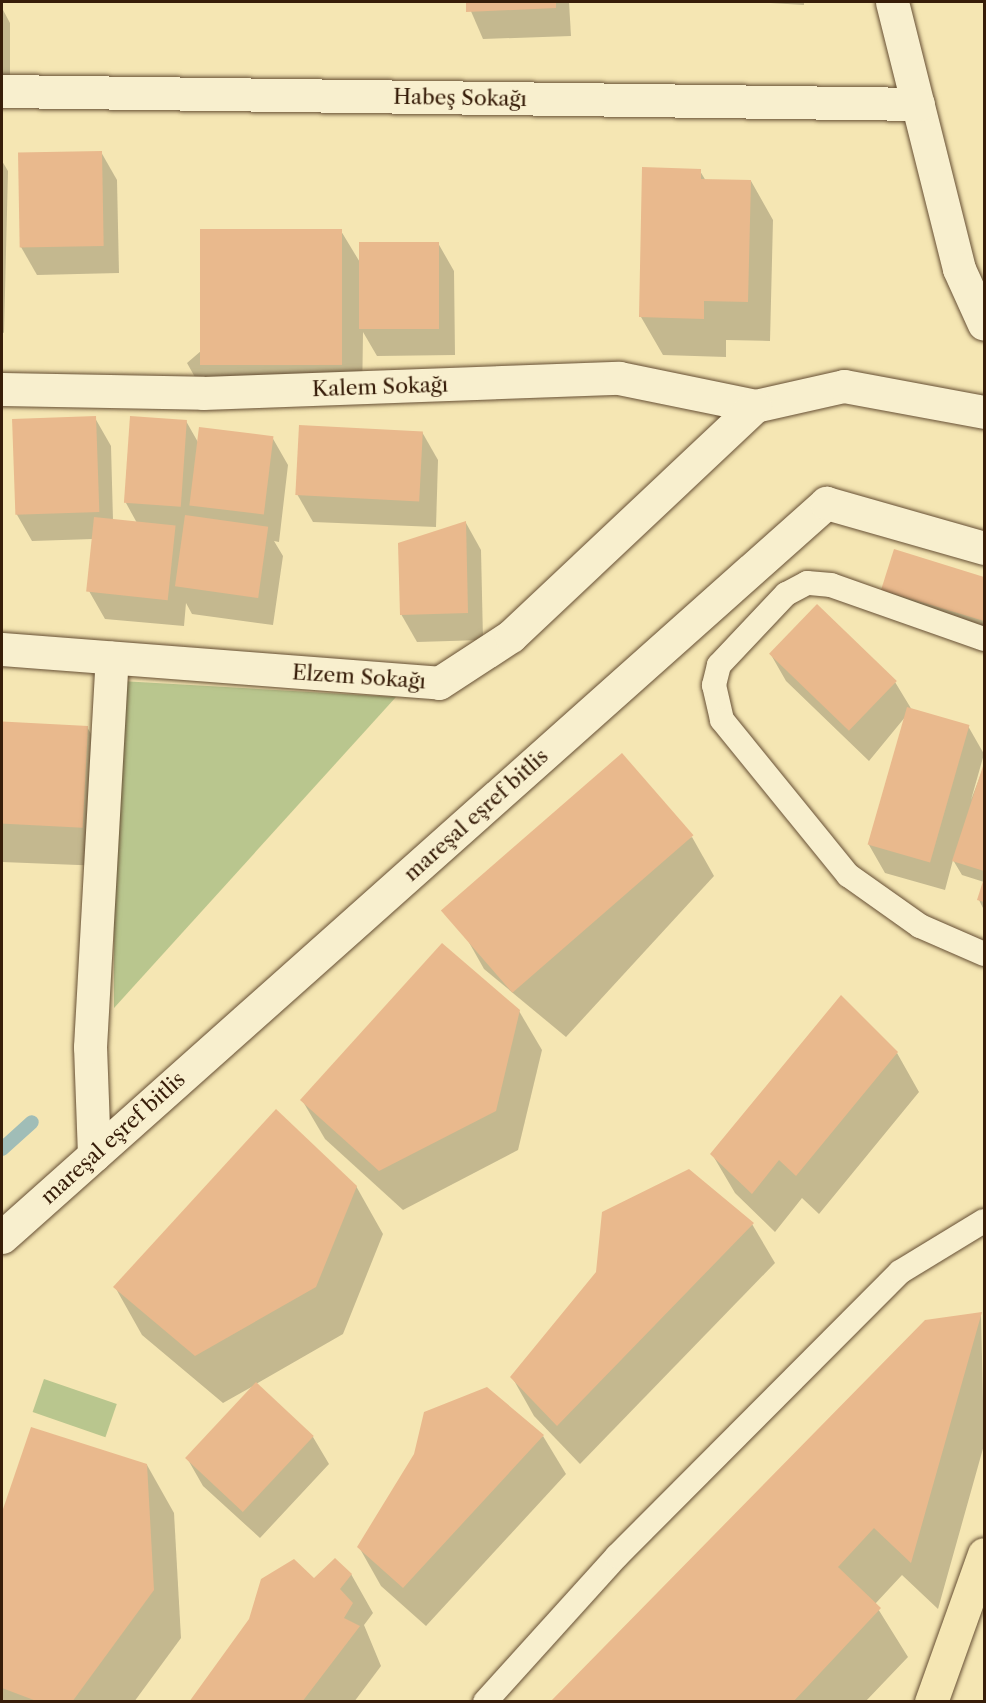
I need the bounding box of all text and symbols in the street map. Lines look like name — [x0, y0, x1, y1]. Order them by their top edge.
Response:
street label: Habeş Sokağı — [393, 84, 527, 112]
street label: Kalem Sokağı — [312, 372, 448, 402]
street label: Elzem Sokağı — [291, 660, 427, 694]
street label: mareşal eşref bitlis — [399, 744, 553, 886]
street label: mareşal eşref bitlis — [36, 1067, 190, 1209]

